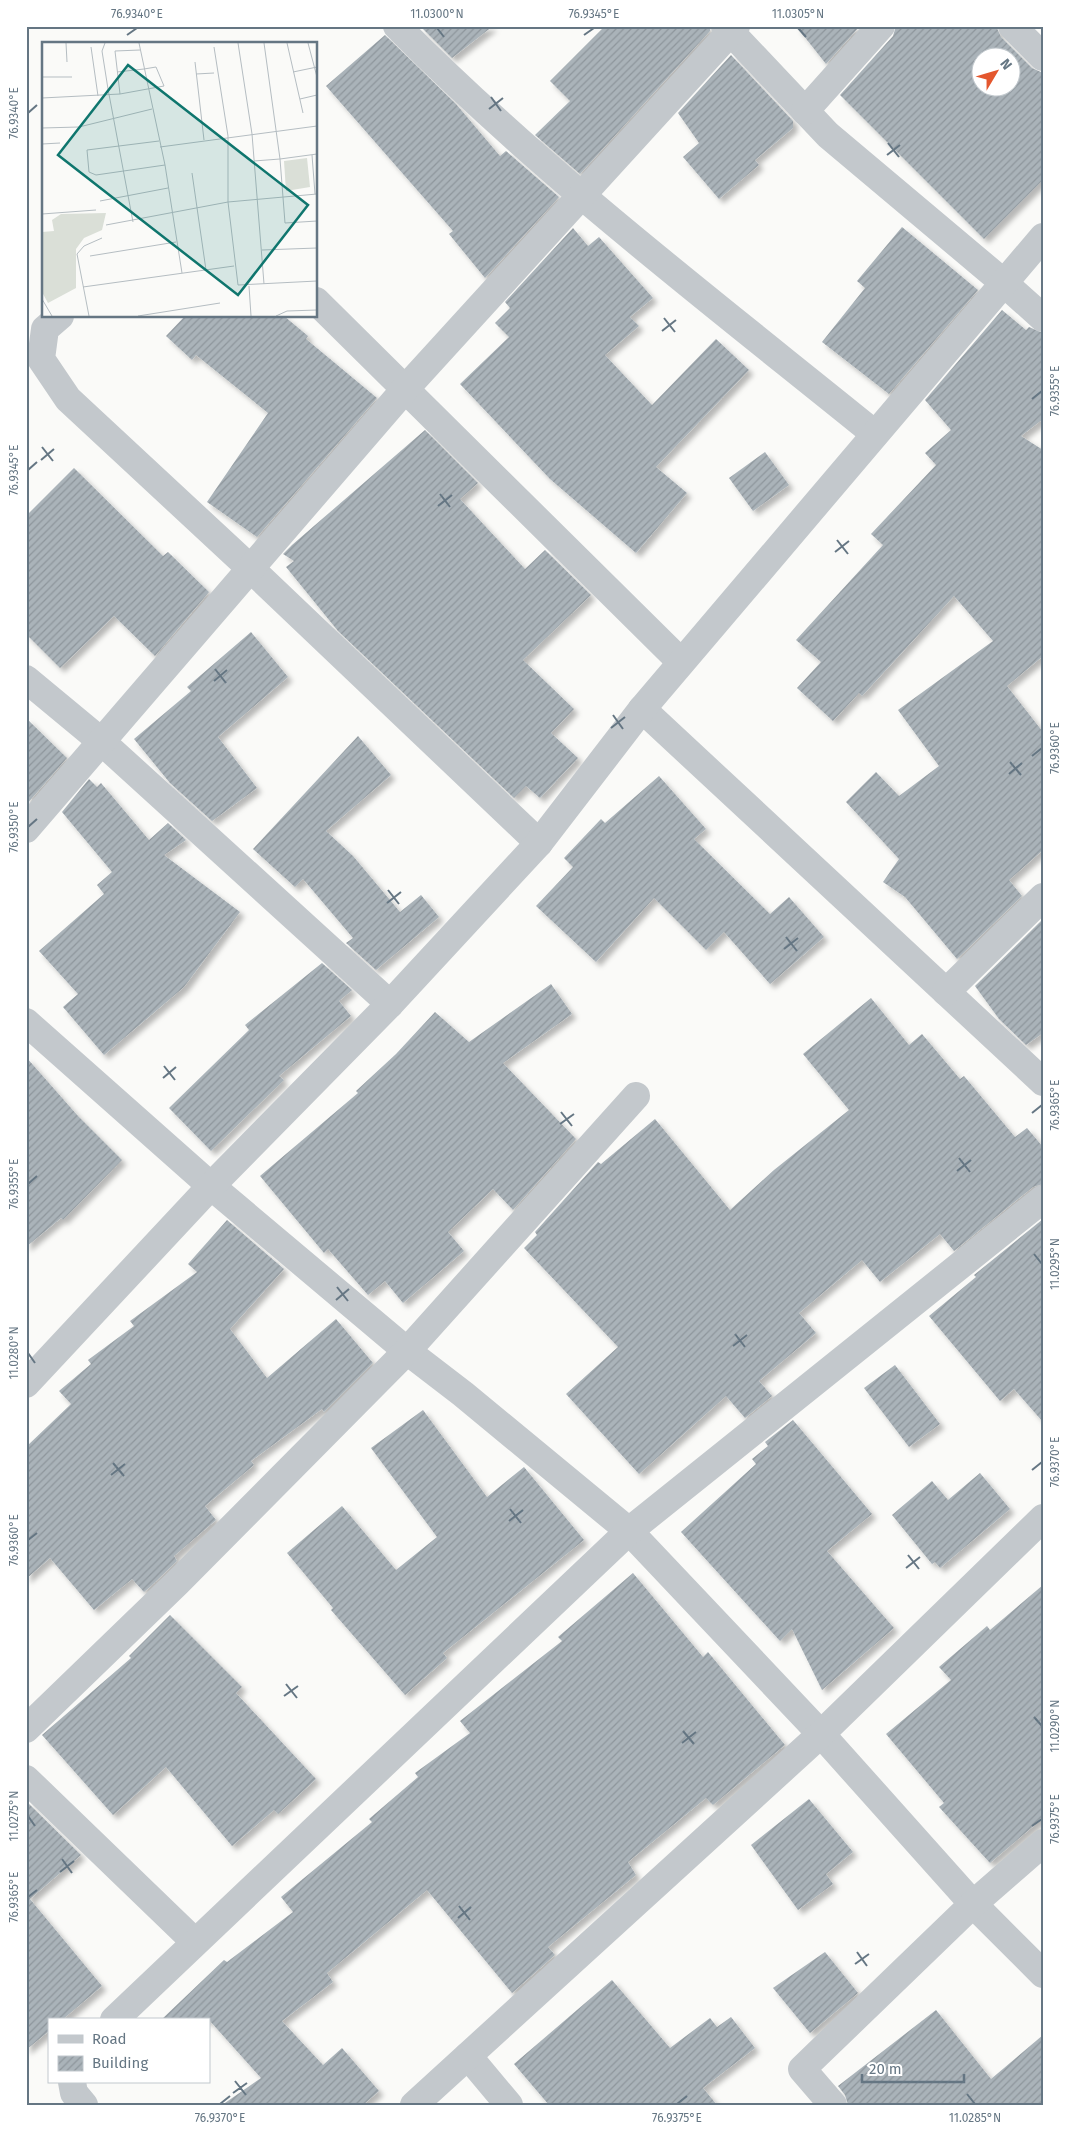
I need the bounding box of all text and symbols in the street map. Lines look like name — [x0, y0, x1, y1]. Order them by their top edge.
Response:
text: 76.9340°E — [111, 7, 163, 21]
text: 11.0300°N — [410, 7, 464, 21]
text: 76.9345°E — [569, 7, 619, 21]
text: 11.0305°N — [772, 7, 824, 21]
inset map — [42, 42, 318, 318]
north arrow — [972, 48, 1022, 98]
text: N — [996, 55, 1015, 73]
text: 76.9340°E — [7, 87, 21, 139]
text: 76.9355°E — [1048, 366, 1062, 416]
text: 76.9345°E — [7, 445, 21, 495]
text: 76.9360°E — [1048, 722, 1062, 774]
text: 76.9350°E — [7, 801, 21, 853]
text: 76.9365°E — [1048, 1079, 1062, 1131]
text: 76.9355°E — [7, 1159, 21, 1209]
text: 11.0295°N — [1048, 1238, 1062, 1290]
text: 11.0280°N — [7, 1326, 21, 1380]
text: 76.9370°E — [1048, 1437, 1062, 1487]
text: 76.9360°E — [7, 1514, 21, 1566]
text: 11.0290°N — [1048, 1700, 1062, 1752]
text: 11.0275°N — [7, 1791, 21, 1841]
text: 76.9375°E — [1048, 1794, 1062, 1844]
text: 76.9365°E — [7, 1871, 21, 1923]
legend — [48, 2018, 210, 2084]
text: Road — [92, 2030, 127, 2048]
scale bar — [862, 2051, 964, 2083]
text: Building — [92, 2054, 148, 2072]
text: 20 m — [869, 2060, 902, 2078]
text: 76.9370°E — [195, 2111, 245, 2125]
text: 76.9375°E — [652, 2111, 702, 2125]
text: 11.0285°N — [949, 2111, 1001, 2125]

